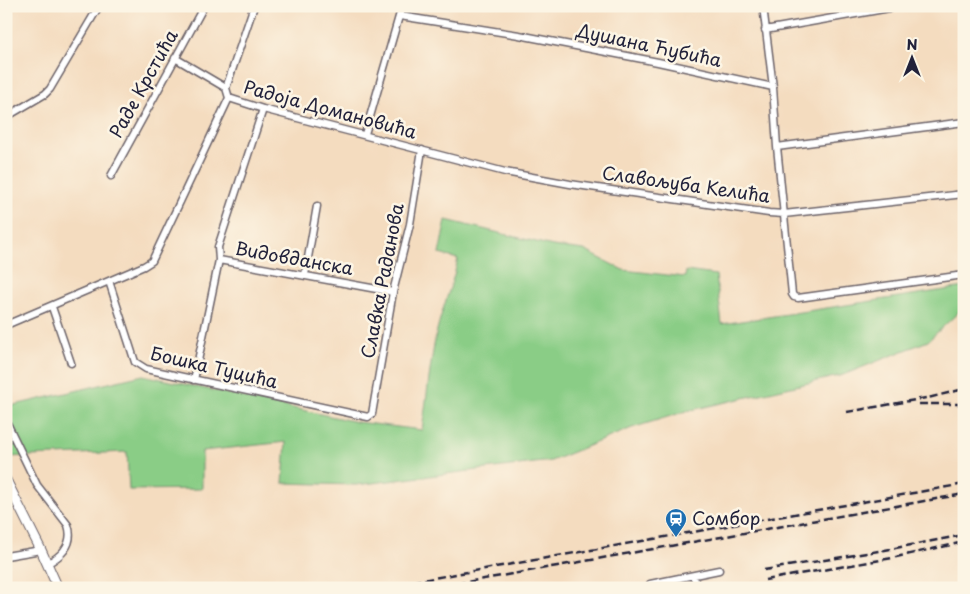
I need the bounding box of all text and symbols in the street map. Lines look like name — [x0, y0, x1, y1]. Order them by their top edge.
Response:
street label: Душана Ћубића — [573, 16, 725, 73]
street label: Раде Крстића — [102, 24, 184, 142]
north arrow — [888, 32, 938, 82]
text: N — [906, 34, 918, 55]
street label: Радоја Домановића — [241, 72, 421, 145]
street label: Славољуба Келића — [600, 158, 773, 209]
street label: Славка Раданова — [353, 200, 410, 361]
street label: Видовданска — [233, 234, 356, 281]
street label: Бошка Туцића — [148, 339, 281, 394]
place label: Сомбор — [692, 504, 760, 531]
station icon: Сомбор — [664, 507, 688, 538]

